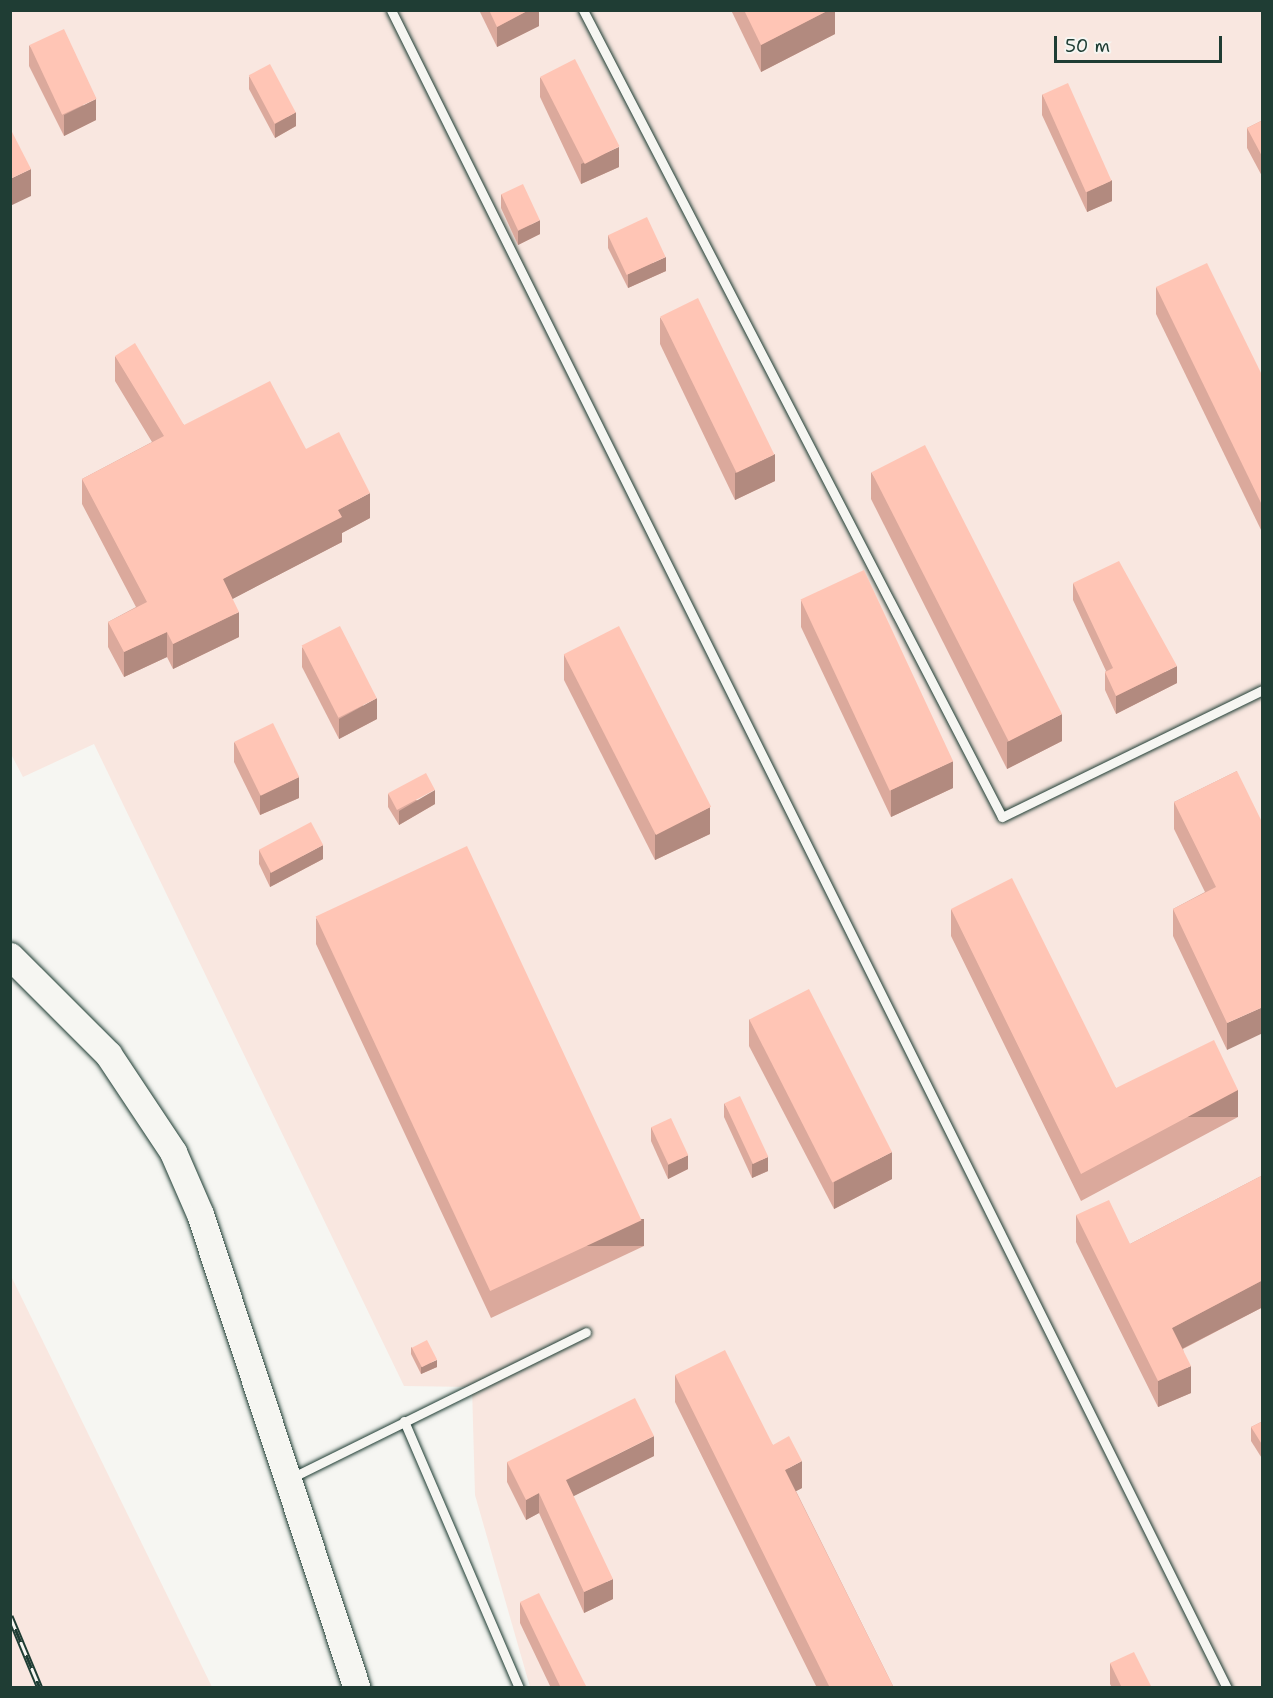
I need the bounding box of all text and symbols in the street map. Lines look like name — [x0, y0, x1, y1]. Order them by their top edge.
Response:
scale bar — [1057, 24, 1225, 62]
text: 50 m — [1065, 34, 1110, 58]

